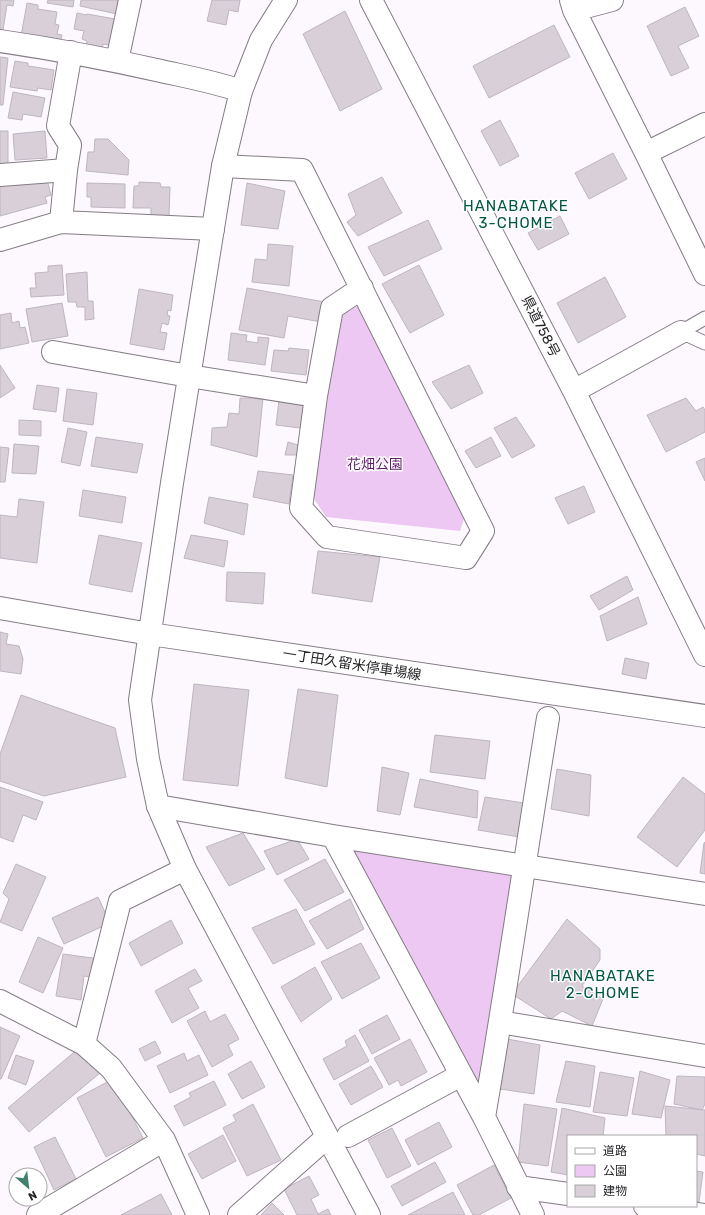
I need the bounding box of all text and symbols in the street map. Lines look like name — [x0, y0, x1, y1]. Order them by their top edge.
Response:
district label: HANABATAKE 3-CHOME — [463, 197, 569, 232]
street label: 県道758号 — [518, 293, 563, 360]
park label: 花畑公園 — [347, 456, 403, 473]
street label: 一丁田久留米停車場線 — [281, 645, 422, 684]
district label: HANABATAKE 2-CHOME — [550, 967, 656, 1002]
legend — [567, 1135, 697, 1207]
text: 道路 — [603, 1144, 627, 1158]
text: 公園 — [603, 1164, 627, 1178]
north arrow — [8, 1167, 48, 1207]
text: 建物 — [603, 1184, 627, 1198]
text: N — [26, 1188, 39, 1203]

